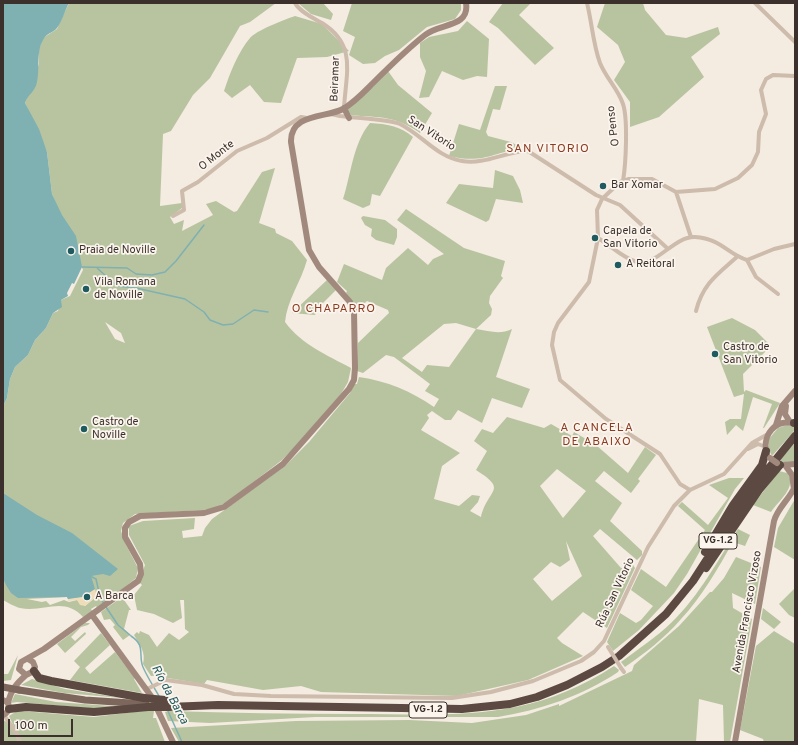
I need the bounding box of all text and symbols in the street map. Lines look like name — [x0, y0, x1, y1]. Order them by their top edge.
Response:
street label: Beiramar — [329, 56, 343, 102]
street label: O Penso — [605, 105, 623, 147]
street label: San Vitorio — [405, 114, 457, 154]
street label: O Monte — [197, 138, 237, 174]
district label: SAN VITORIO — [506, 143, 590, 157]
place label: Bar Xomar — [611, 179, 663, 193]
marker: Bar Xomar — [598, 181, 608, 191]
place label: Capela de San Vitorio — [603, 225, 658, 251]
marker: Capela de San Vitorio — [590, 233, 600, 243]
place label: Praia de Noville — [79, 244, 156, 258]
marker: Praia de Noville — [66, 246, 76, 256]
place label: A Reitoral — [626, 258, 675, 272]
marker: A Reitoral — [613, 260, 623, 270]
place label: Vila Romana de Noville — [94, 276, 156, 302]
marker: Vila Romana de Noville — [81, 284, 91, 294]
district label: O CHAPARRO — [292, 303, 376, 317]
place label: Castro de San Vitorio — [723, 341, 778, 367]
marker: Castro de San Vitorio — [710, 349, 720, 359]
place label: Castro de Noville — [92, 416, 138, 442]
district label: A CANCELA DE ABAIXO — [560, 422, 634, 450]
marker: Castro de Noville — [79, 424, 89, 434]
road number: VG-1.2 — [699, 533, 737, 549]
street label: Avenida Francisco Vizoso — [731, 550, 765, 674]
street label: Rúa San Vitorio — [594, 556, 638, 630]
place label: A Barca — [95, 590, 133, 604]
marker: A Barca — [82, 592, 92, 602]
water label: Río da Barca — [147, 663, 191, 727]
road number: VG-1.2 — [409, 702, 447, 718]
scale bar — [10, 711, 75, 737]
text: 100 m — [15, 718, 48, 734]

